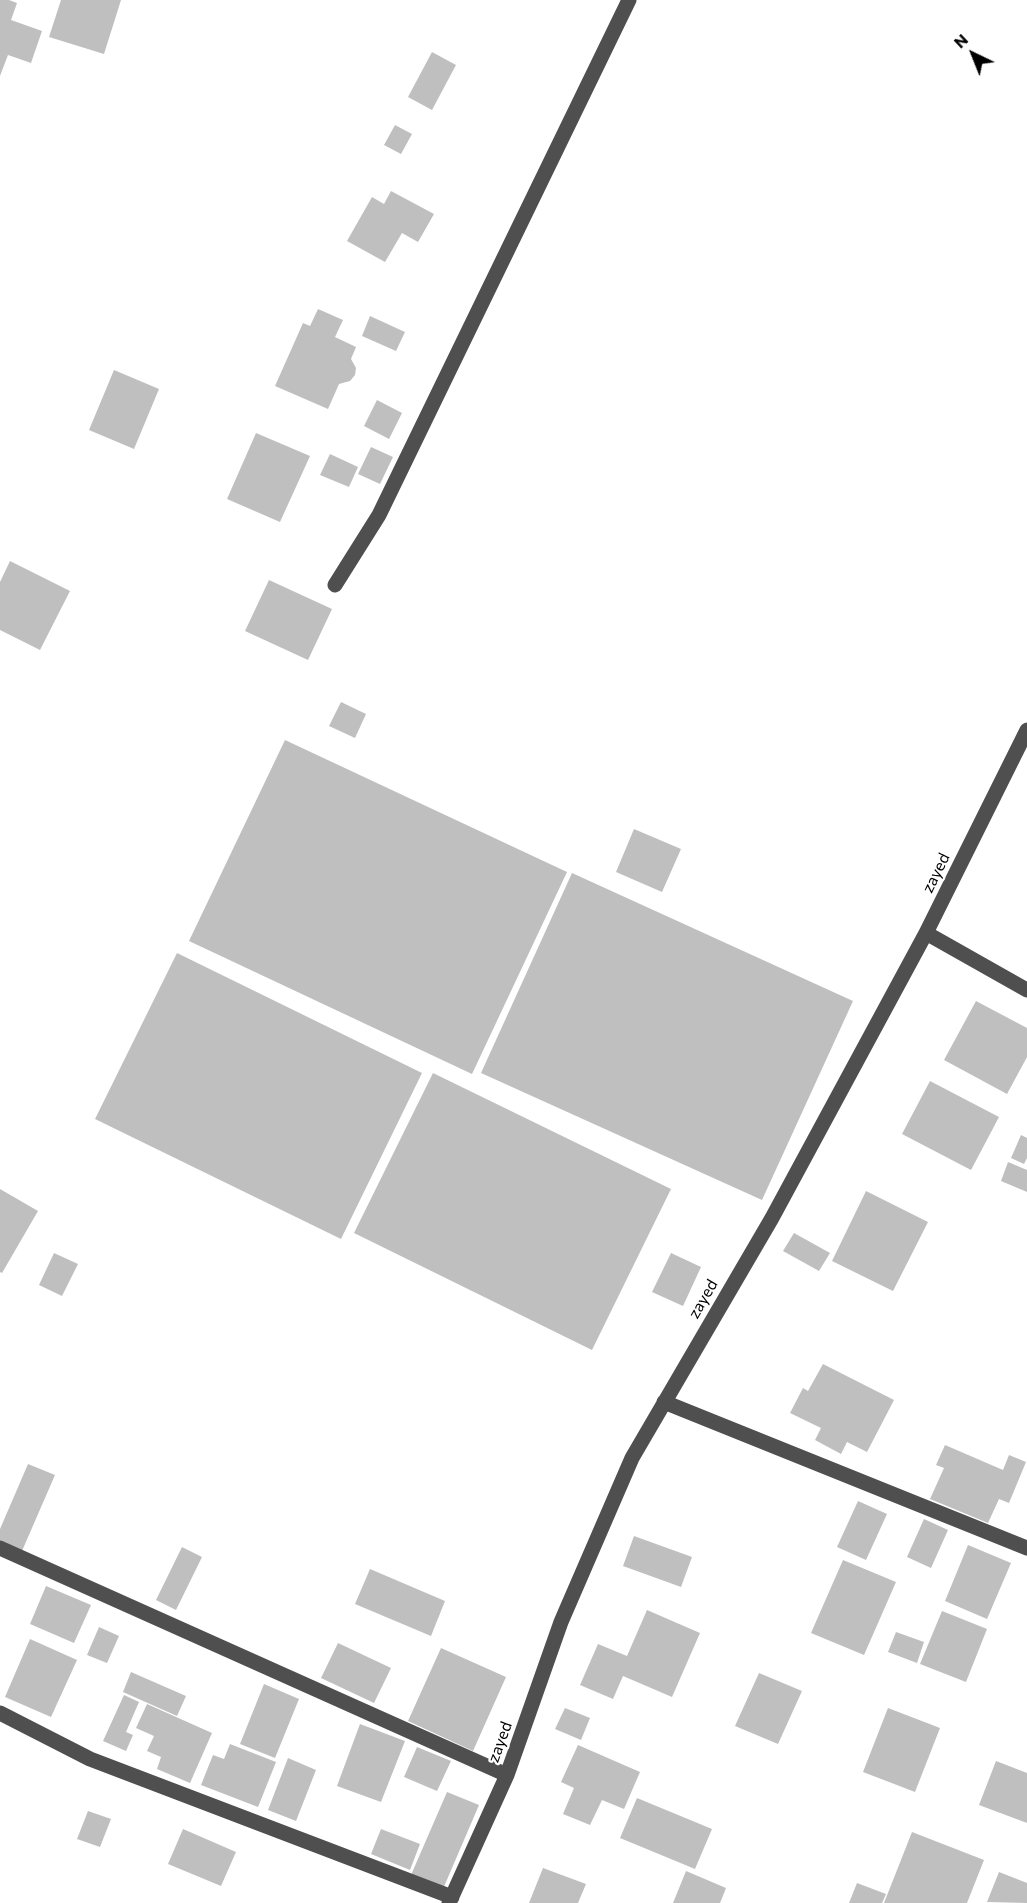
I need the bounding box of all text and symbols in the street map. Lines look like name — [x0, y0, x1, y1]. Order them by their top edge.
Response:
north arrow — [943, 24, 1003, 84]
text: N — [950, 29, 971, 52]
street label: zayed — [918, 850, 954, 896]
street label: zayed — [684, 1276, 722, 1322]
street label: zayed — [484, 1719, 516, 1765]

